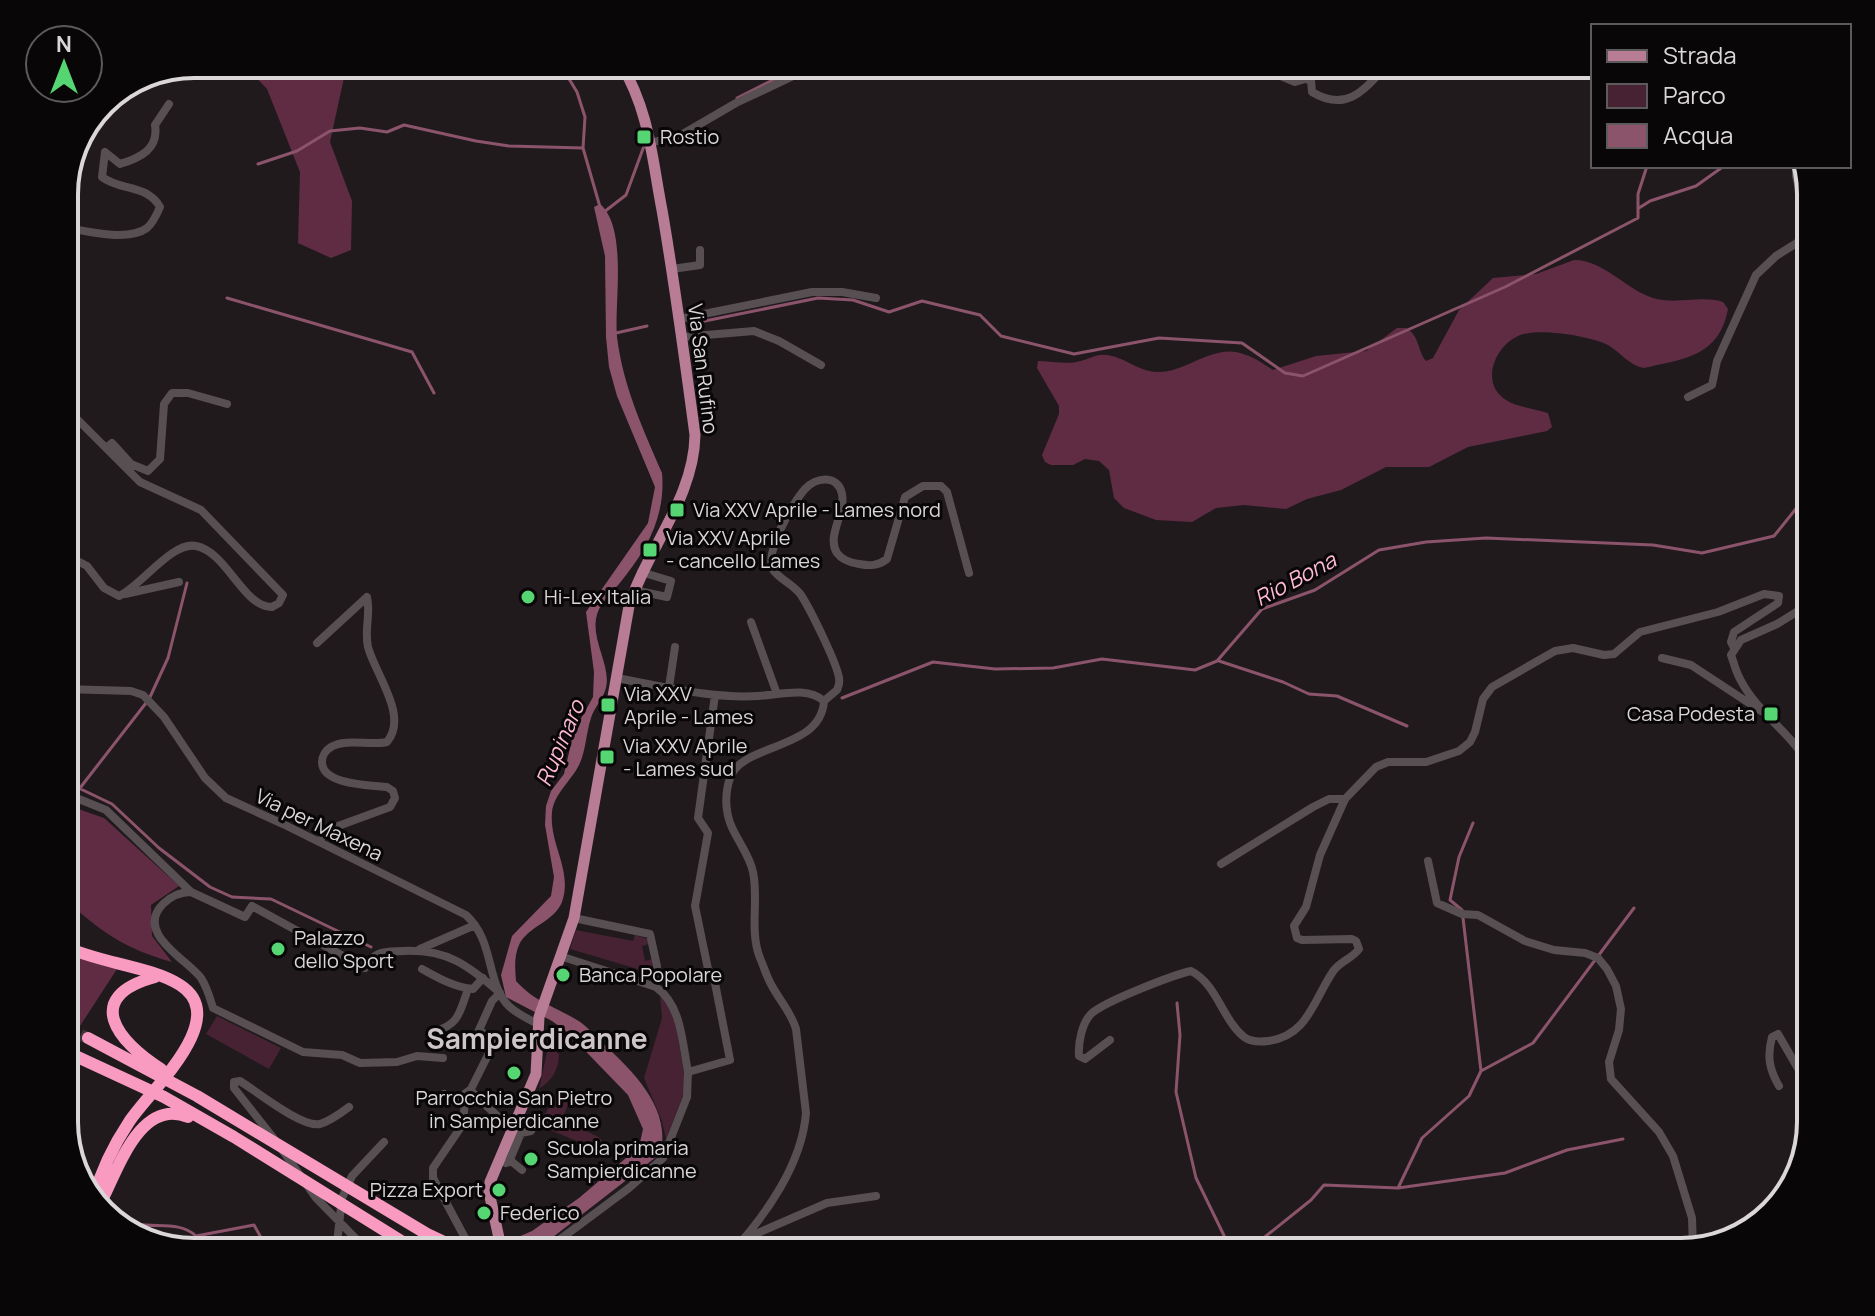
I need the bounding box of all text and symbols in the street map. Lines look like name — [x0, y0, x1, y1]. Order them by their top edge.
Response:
north arrow — [24, 24, 104, 104]
legend — [1591, 24, 1851, 168]
text: N — [56, 29, 72, 59]
text: Strada — [1663, 38, 1736, 71]
text: Parco — [1663, 78, 1726, 111]
text: Acqua — [1663, 118, 1733, 151]
place label: Rostio — [660, 123, 720, 150]
marker: Rostio — [635, 128, 653, 146]
street label: Via San Rufino — [682, 302, 725, 436]
place label: Via XXV Aprile - Lames nord — [693, 496, 941, 523]
marker: Via XXV Aprile - Lames nord — [668, 501, 686, 519]
place label: Via XXV Aprile - cancello Lames — [666, 524, 820, 574]
marker: Via XXV Aprile - cancello Lames — [641, 541, 659, 559]
water label: Rio Bona — [1249, 544, 1343, 613]
place label: Hi-Lex Italia — [544, 583, 651, 610]
marker: Hi-Lex Italia — [519, 588, 537, 606]
place label: Via XXV Aprile - Lames — [624, 680, 754, 730]
water label: Rupinaro — [528, 693, 592, 791]
marker: Via XXV Aprile - Lames — [599, 696, 617, 714]
place label: Casa Podesta — [1627, 700, 1755, 727]
marker: Casa Podesta — [1762, 705, 1780, 723]
place label: Via XXV Aprile - Lames sud — [623, 732, 748, 782]
marker: Via XXV Aprile - Lames sud — [598, 748, 616, 766]
street label: Via per Maxena — [251, 782, 387, 867]
place label: Palazzo dello Sport — [294, 924, 394, 974]
marker: Palazzo dello Sport — [269, 940, 287, 958]
place label: Banca Popolare — [579, 961, 722, 988]
marker: Banca Popolare — [554, 966, 572, 984]
district label: Sampierdicanne — [426, 1019, 648, 1057]
marker: Parrocchia San Pietro in Sampierdicanne — [505, 1064, 523, 1082]
place label: Parrocchia San Pietro in Sampierdicanne — [416, 1084, 613, 1134]
place label: Scuola primaria Sampierdicanne — [547, 1134, 697, 1184]
marker: Scuola primaria Sampierdicanne — [522, 1150, 540, 1168]
place label: Pizza Export — [370, 1176, 483, 1203]
marker: Pizza Export — [490, 1181, 508, 1199]
place label: Federico — [500, 1199, 580, 1226]
marker: Federico — [475, 1204, 493, 1222]

